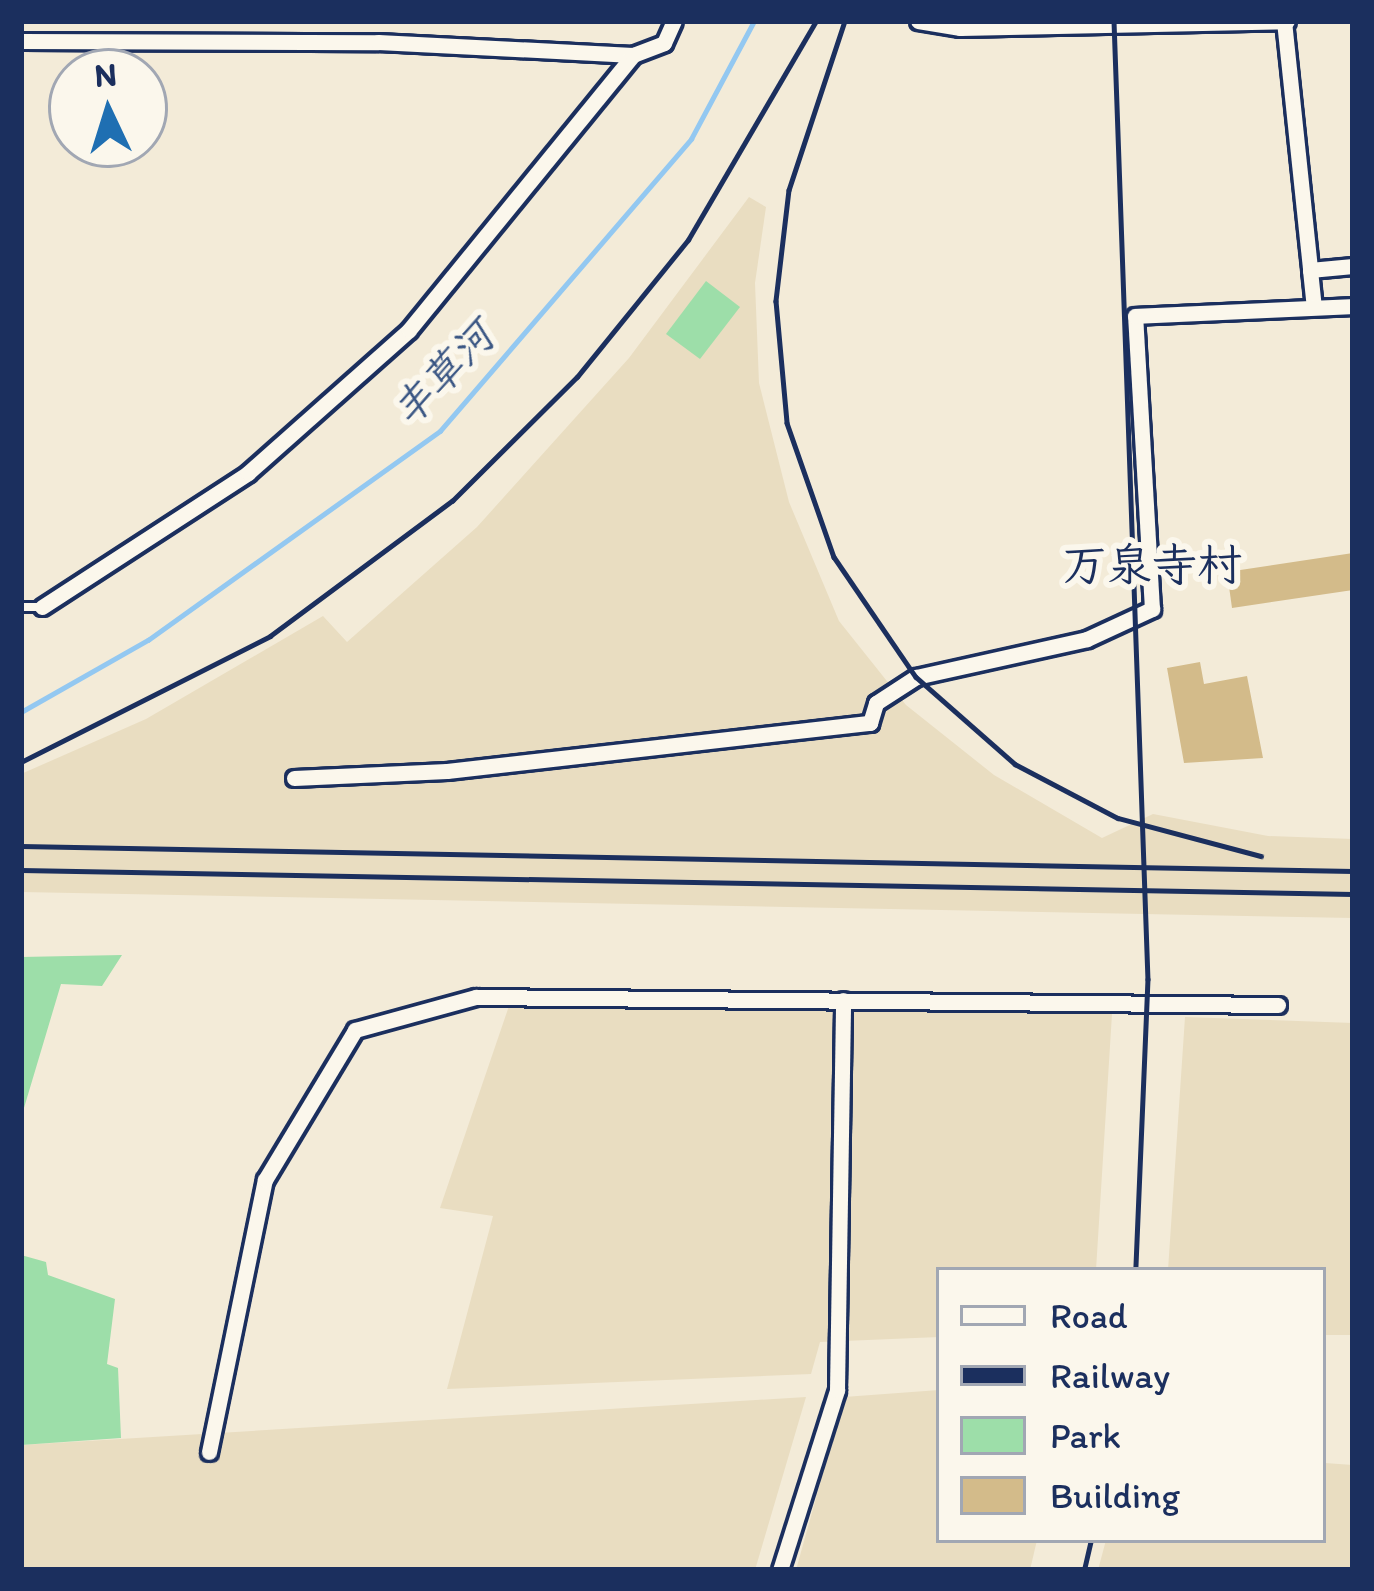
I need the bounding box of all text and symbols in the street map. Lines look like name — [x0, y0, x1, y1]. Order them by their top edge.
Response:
north arrow — [48, 48, 168, 168]
text: N — [93, 54, 118, 95]
water label: 丰草河 — [381, 311, 505, 437]
district label: 万泉寺村 — [1062, 538, 1242, 592]
legend — [936, 1267, 1326, 1543]
text: Road — [1050, 1294, 1128, 1337]
text: Railway — [1050, 1354, 1170, 1397]
text: Park — [1050, 1414, 1121, 1457]
text: Building — [1050, 1474, 1180, 1517]

